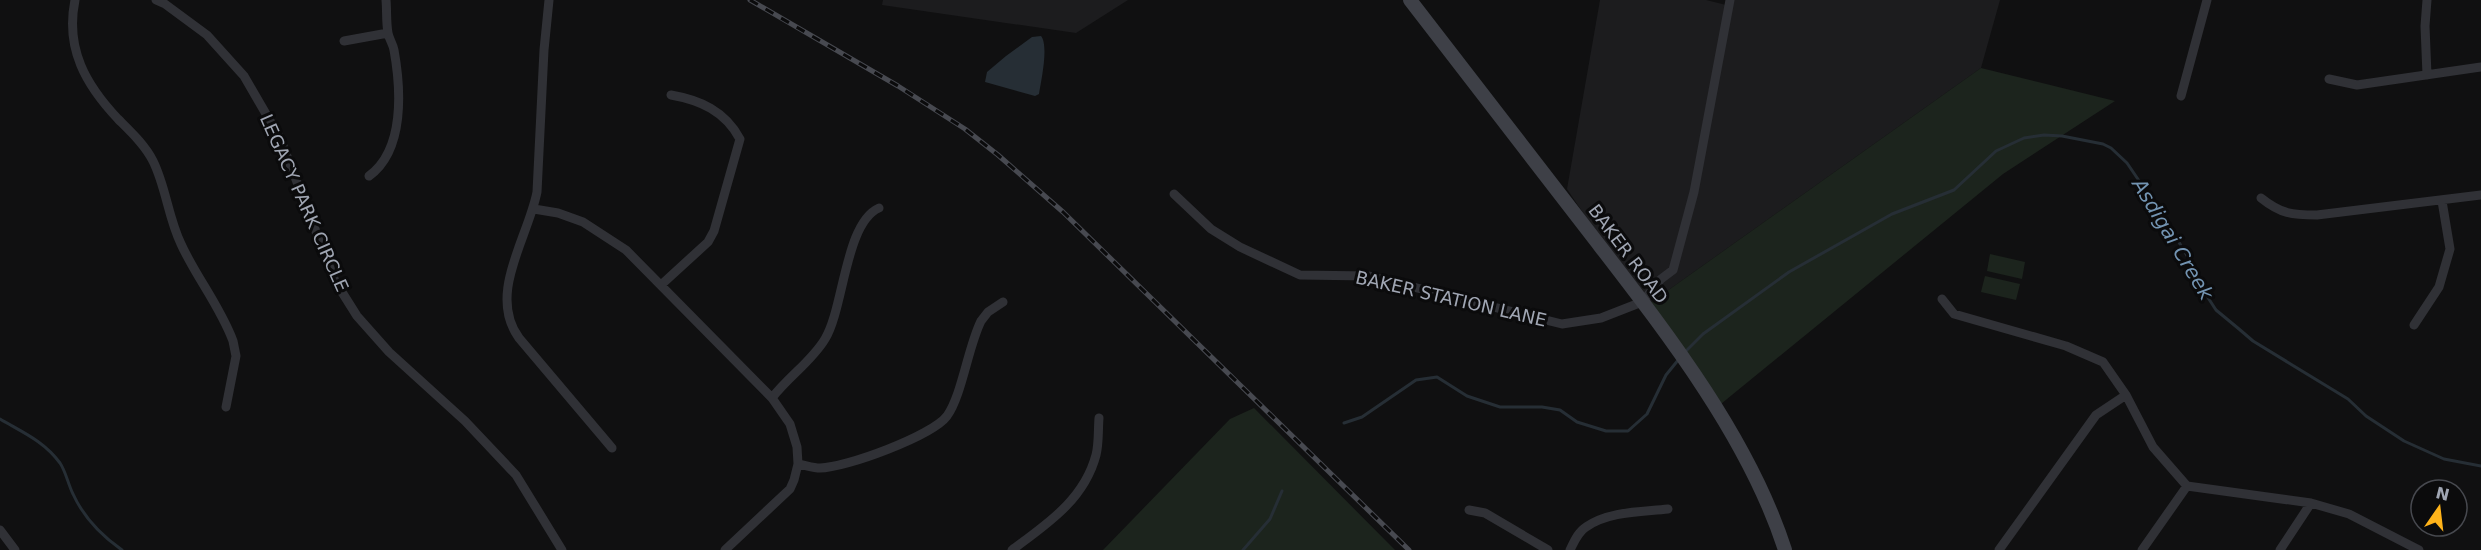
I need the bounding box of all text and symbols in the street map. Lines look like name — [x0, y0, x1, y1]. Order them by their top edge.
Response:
street label: LEGACY PARK CIRCLE — [256, 111, 353, 295]
water label: Asdigai Creek — [2126, 172, 2219, 305]
street label: BAKER ROAD — [1584, 200, 1672, 307]
street label: BAKER STATION LANE — [1354, 266, 1549, 331]
north arrow — [2409, 478, 2469, 538]
text: N — [2434, 483, 2451, 505]

